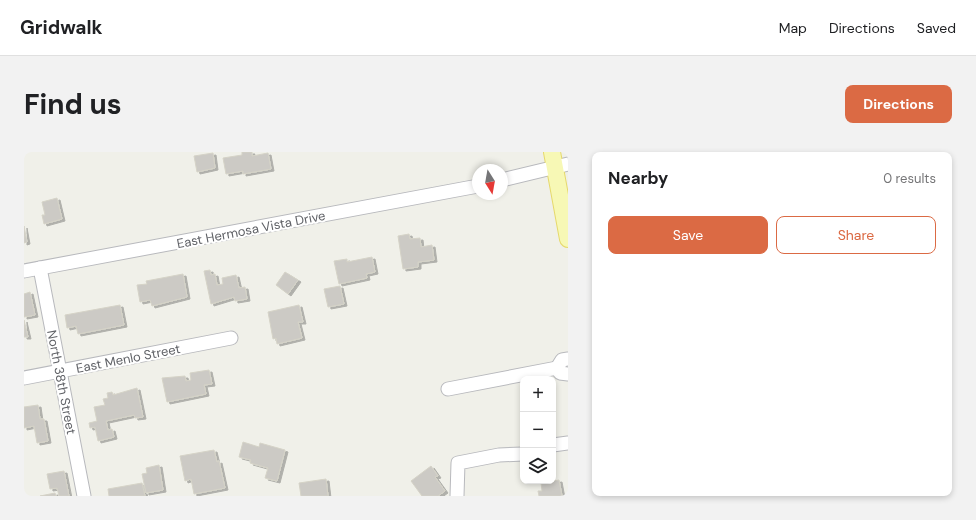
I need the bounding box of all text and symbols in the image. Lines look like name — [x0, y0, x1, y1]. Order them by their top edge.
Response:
text: Gridwalk — [20, 15, 102, 40]
text: Map — [779, 19, 807, 37]
text: Directions — [829, 19, 895, 37]
text: Saved — [917, 19, 956, 37]
button: Directions — [845, 85, 952, 123]
text: Find us — [24, 86, 122, 123]
north arrow — [472, 164, 508, 200]
text: Nearby — [608, 167, 668, 189]
text: 0 results — [883, 170, 936, 187]
street label: East Hermosa Vista Drive — [175, 207, 327, 252]
button: Save — [608, 216, 768, 254]
button: Share — [776, 216, 936, 254]
street label: North 38th Street — [43, 328, 80, 436]
street label: East Menlo Street — [74, 340, 182, 377]
map controls — [520, 376, 556, 484]
button: + — [520, 376, 556, 412]
button: − — [520, 412, 556, 448]
button: layers — [520, 448, 556, 484]

